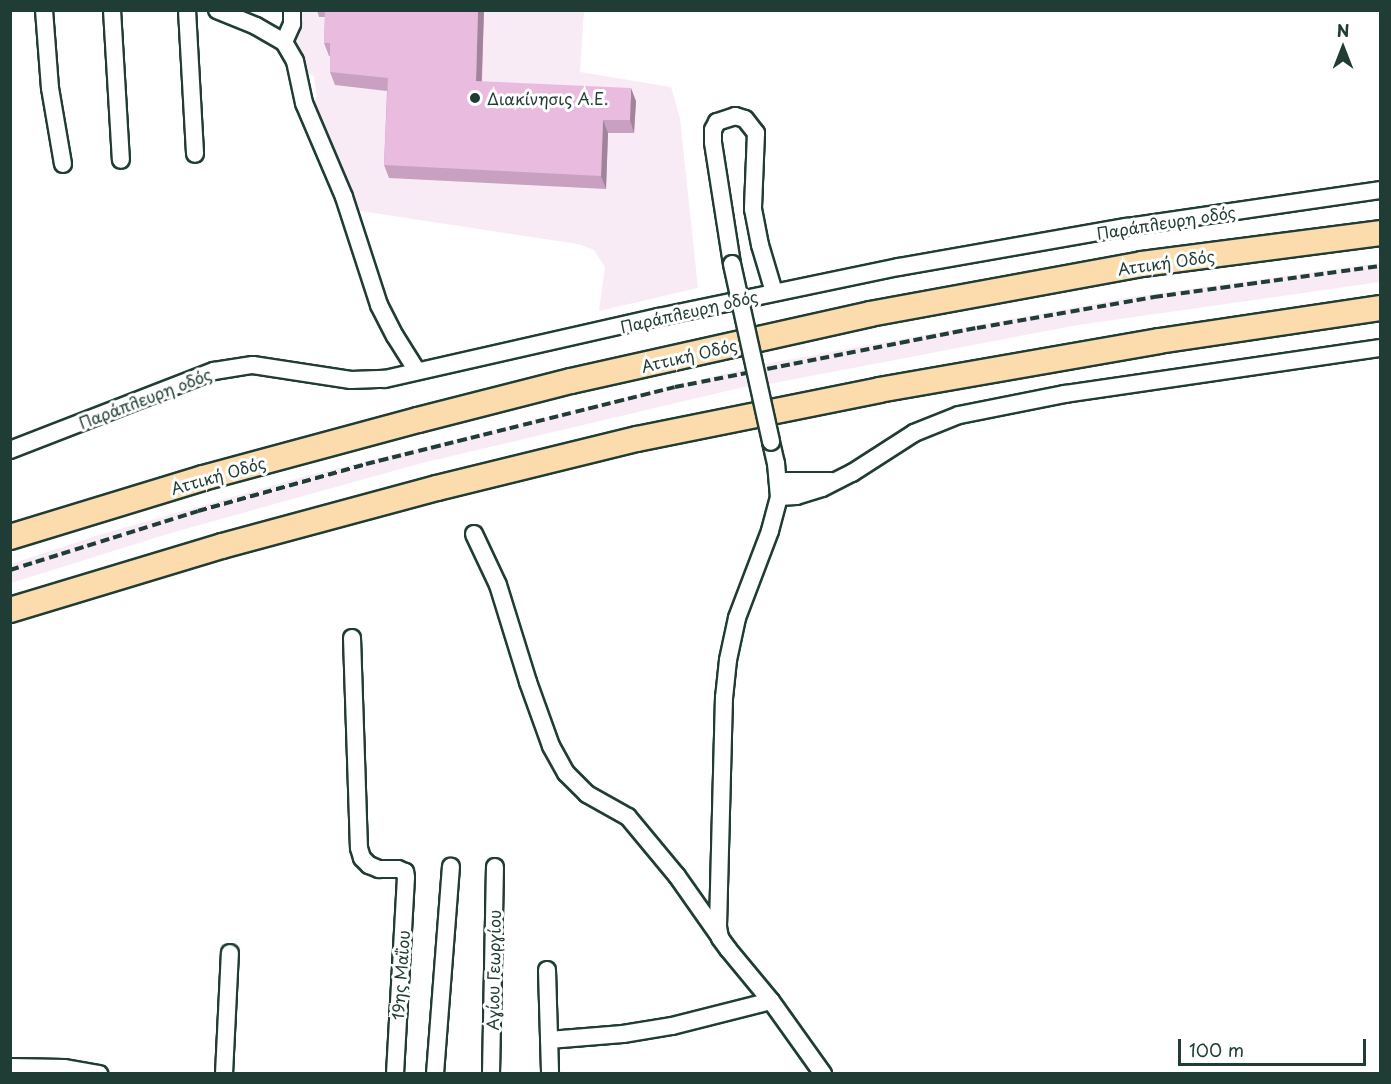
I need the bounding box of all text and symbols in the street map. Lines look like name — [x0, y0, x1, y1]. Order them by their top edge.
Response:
north arrow — [1313, 18, 1373, 78]
text: N — [1337, 18, 1349, 42]
place label: Διακίνησις Α.Ε. — [487, 88, 608, 108]
marker: Διακίνησις Α.Ε. — [468, 91, 482, 105]
street label: Παράπλευρη οδός — [1095, 202, 1237, 242]
street label: Αττική Οδός — [1116, 246, 1216, 278]
street label: Παράπλευρη οδός — [618, 286, 760, 336]
street label: Αττική Οδός — [639, 335, 739, 375]
street label: Παράπλευρη οδός — [76, 364, 214, 432]
street label: Αττική Οδός — [168, 452, 268, 498]
street label: Αγίου Γεωργίου — [482, 909, 504, 1031]
street label: 19ης Μαΐου — [387, 929, 413, 1021]
scale bar — [1181, 1027, 1368, 1065]
text: 100 m — [1189, 1036, 1244, 1063]

